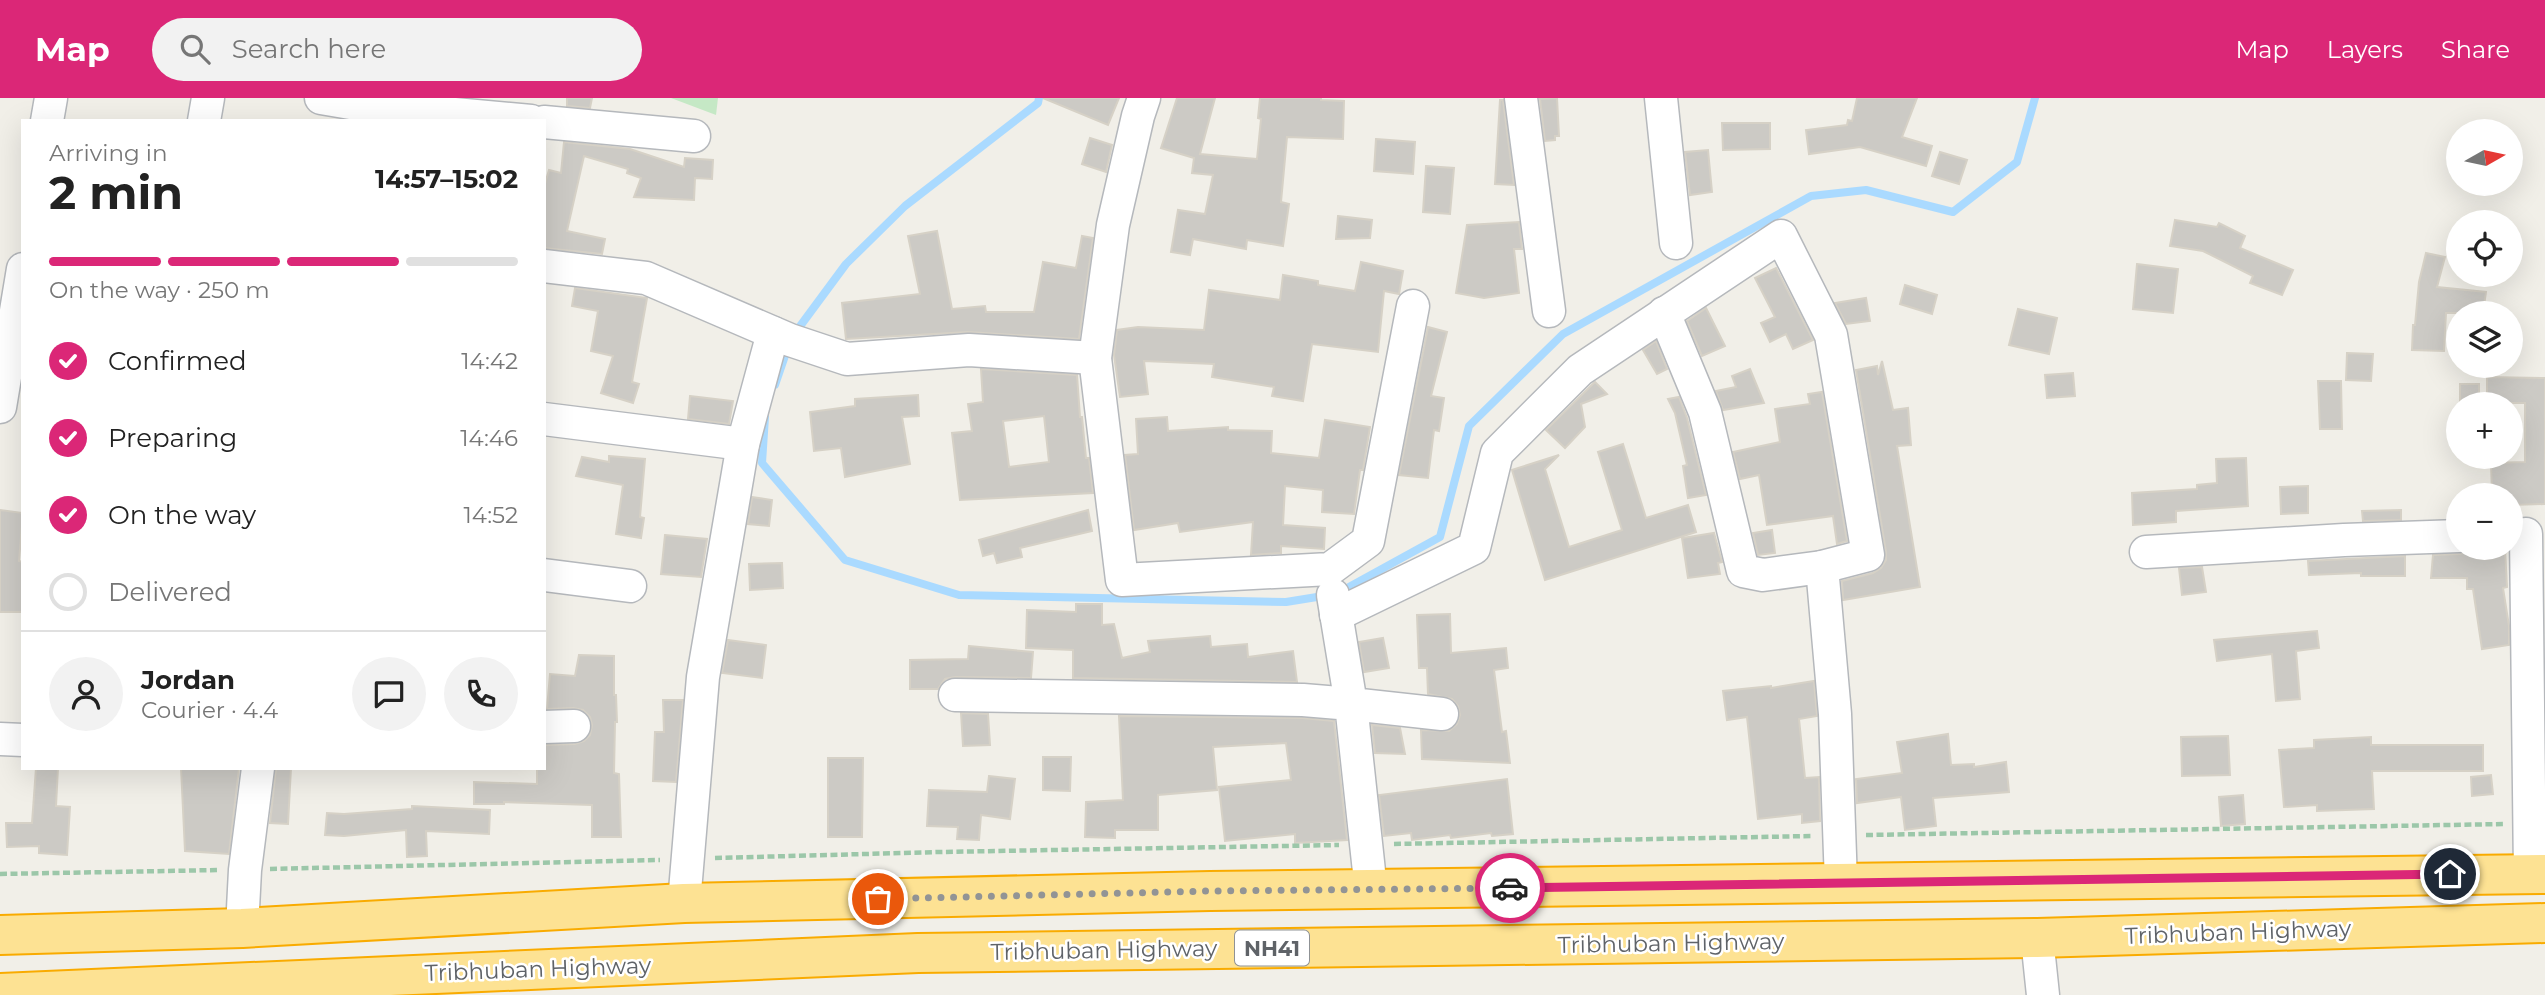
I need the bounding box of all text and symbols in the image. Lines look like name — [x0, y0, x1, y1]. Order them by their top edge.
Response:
search box — [152, 18, 642, 81]
text: Map — [35, 29, 110, 69]
icon: search — [176, 30, 214, 68]
text: Search here — [232, 33, 386, 65]
text: Map — [2235, 35, 2289, 64]
text: Layers — [2327, 35, 2403, 64]
text: Share — [2441, 35, 2510, 64]
north arrow — [2446, 119, 2524, 196]
map controls — [2446, 119, 2523, 560]
text: Arriving in — [49, 139, 168, 167]
text: 14:57–15:02 — [375, 163, 518, 195]
text: 2 min — [49, 164, 183, 221]
button: locate — [2446, 210, 2523, 287]
text: On the way · 250 m — [49, 276, 270, 304]
button: layers — [2446, 301, 2523, 378]
icon: check — [49, 342, 87, 380]
text: Confirmed — [108, 345, 247, 377]
text: 14:42 — [461, 347, 518, 375]
button: + — [2446, 392, 2523, 469]
icon: check — [49, 419, 87, 457]
text: Preparing — [108, 422, 237, 454]
text: 14:46 — [460, 424, 518, 452]
button: − — [2446, 483, 2523, 560]
icon: check — [49, 496, 87, 534]
text: On the way — [108, 499, 256, 531]
text: 14:52 — [464, 501, 518, 529]
text: Delivered — [108, 576, 232, 608]
button: person — [49, 657, 123, 731]
button: chat — [352, 657, 426, 731]
button: phone — [444, 657, 518, 731]
text: Jordan — [141, 664, 235, 696]
text: Courier · 4.4 — [141, 696, 278, 724]
pin — [2420, 844, 2480, 904]
courier — [1475, 853, 1545, 923]
icon: home — [2431, 855, 2469, 893]
pin — [848, 869, 908, 929]
icon: car — [1491, 869, 1529, 907]
icon: bag — [859, 880, 897, 918]
street label: Tribhuban Highway — [2124, 914, 2352, 950]
street label: Tribhuban Highway — [1557, 927, 1785, 959]
road number: NH41 — [1235, 930, 1309, 966]
street label: Tribhuban Highway — [990, 934, 1218, 966]
street label: Tribhuban Highway — [424, 951, 652, 987]

